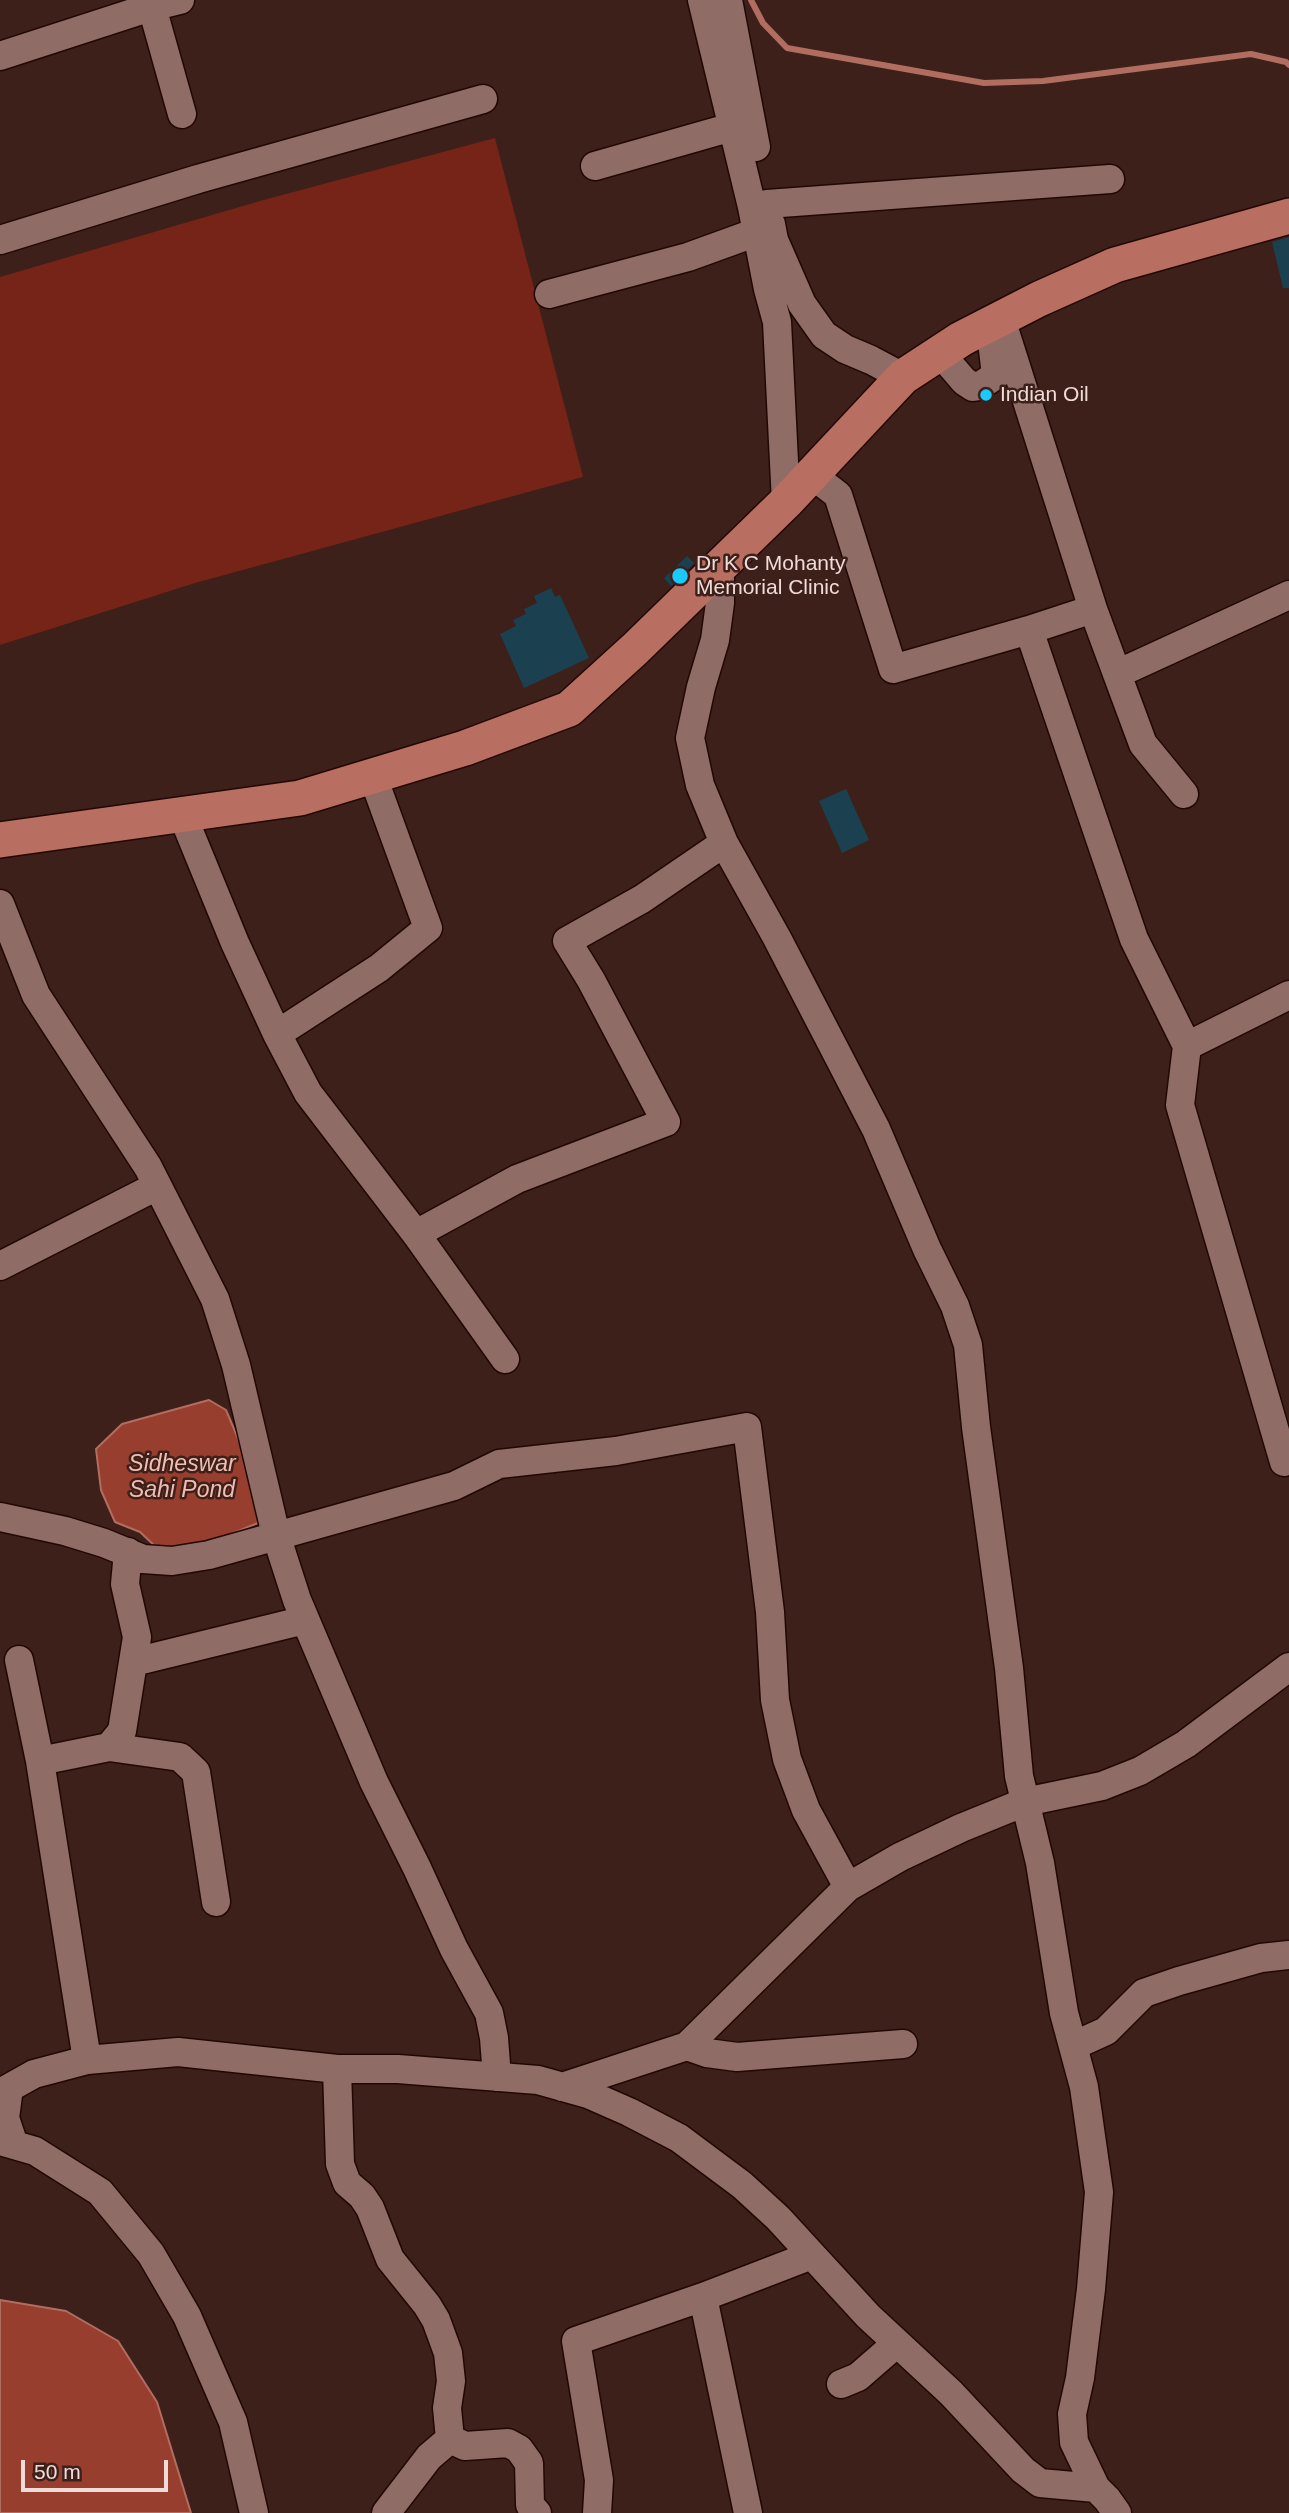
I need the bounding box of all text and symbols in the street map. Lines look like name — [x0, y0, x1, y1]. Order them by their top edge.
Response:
place label: Indian Oil — [1000, 382, 1089, 408]
marker: Indian Oil — [978, 387, 994, 403]
place label: Dr K C Mohanty Memorial Clinic — [696, 551, 845, 601]
marker: Dr K C Mohanty Memorial Clinic — [670, 566, 690, 586]
water label: Sidheswar Sahi Pond — [128, 1451, 236, 1505]
scale bar — [24, 2446, 172, 2490]
text: 50 m — [34, 2460, 81, 2483]

